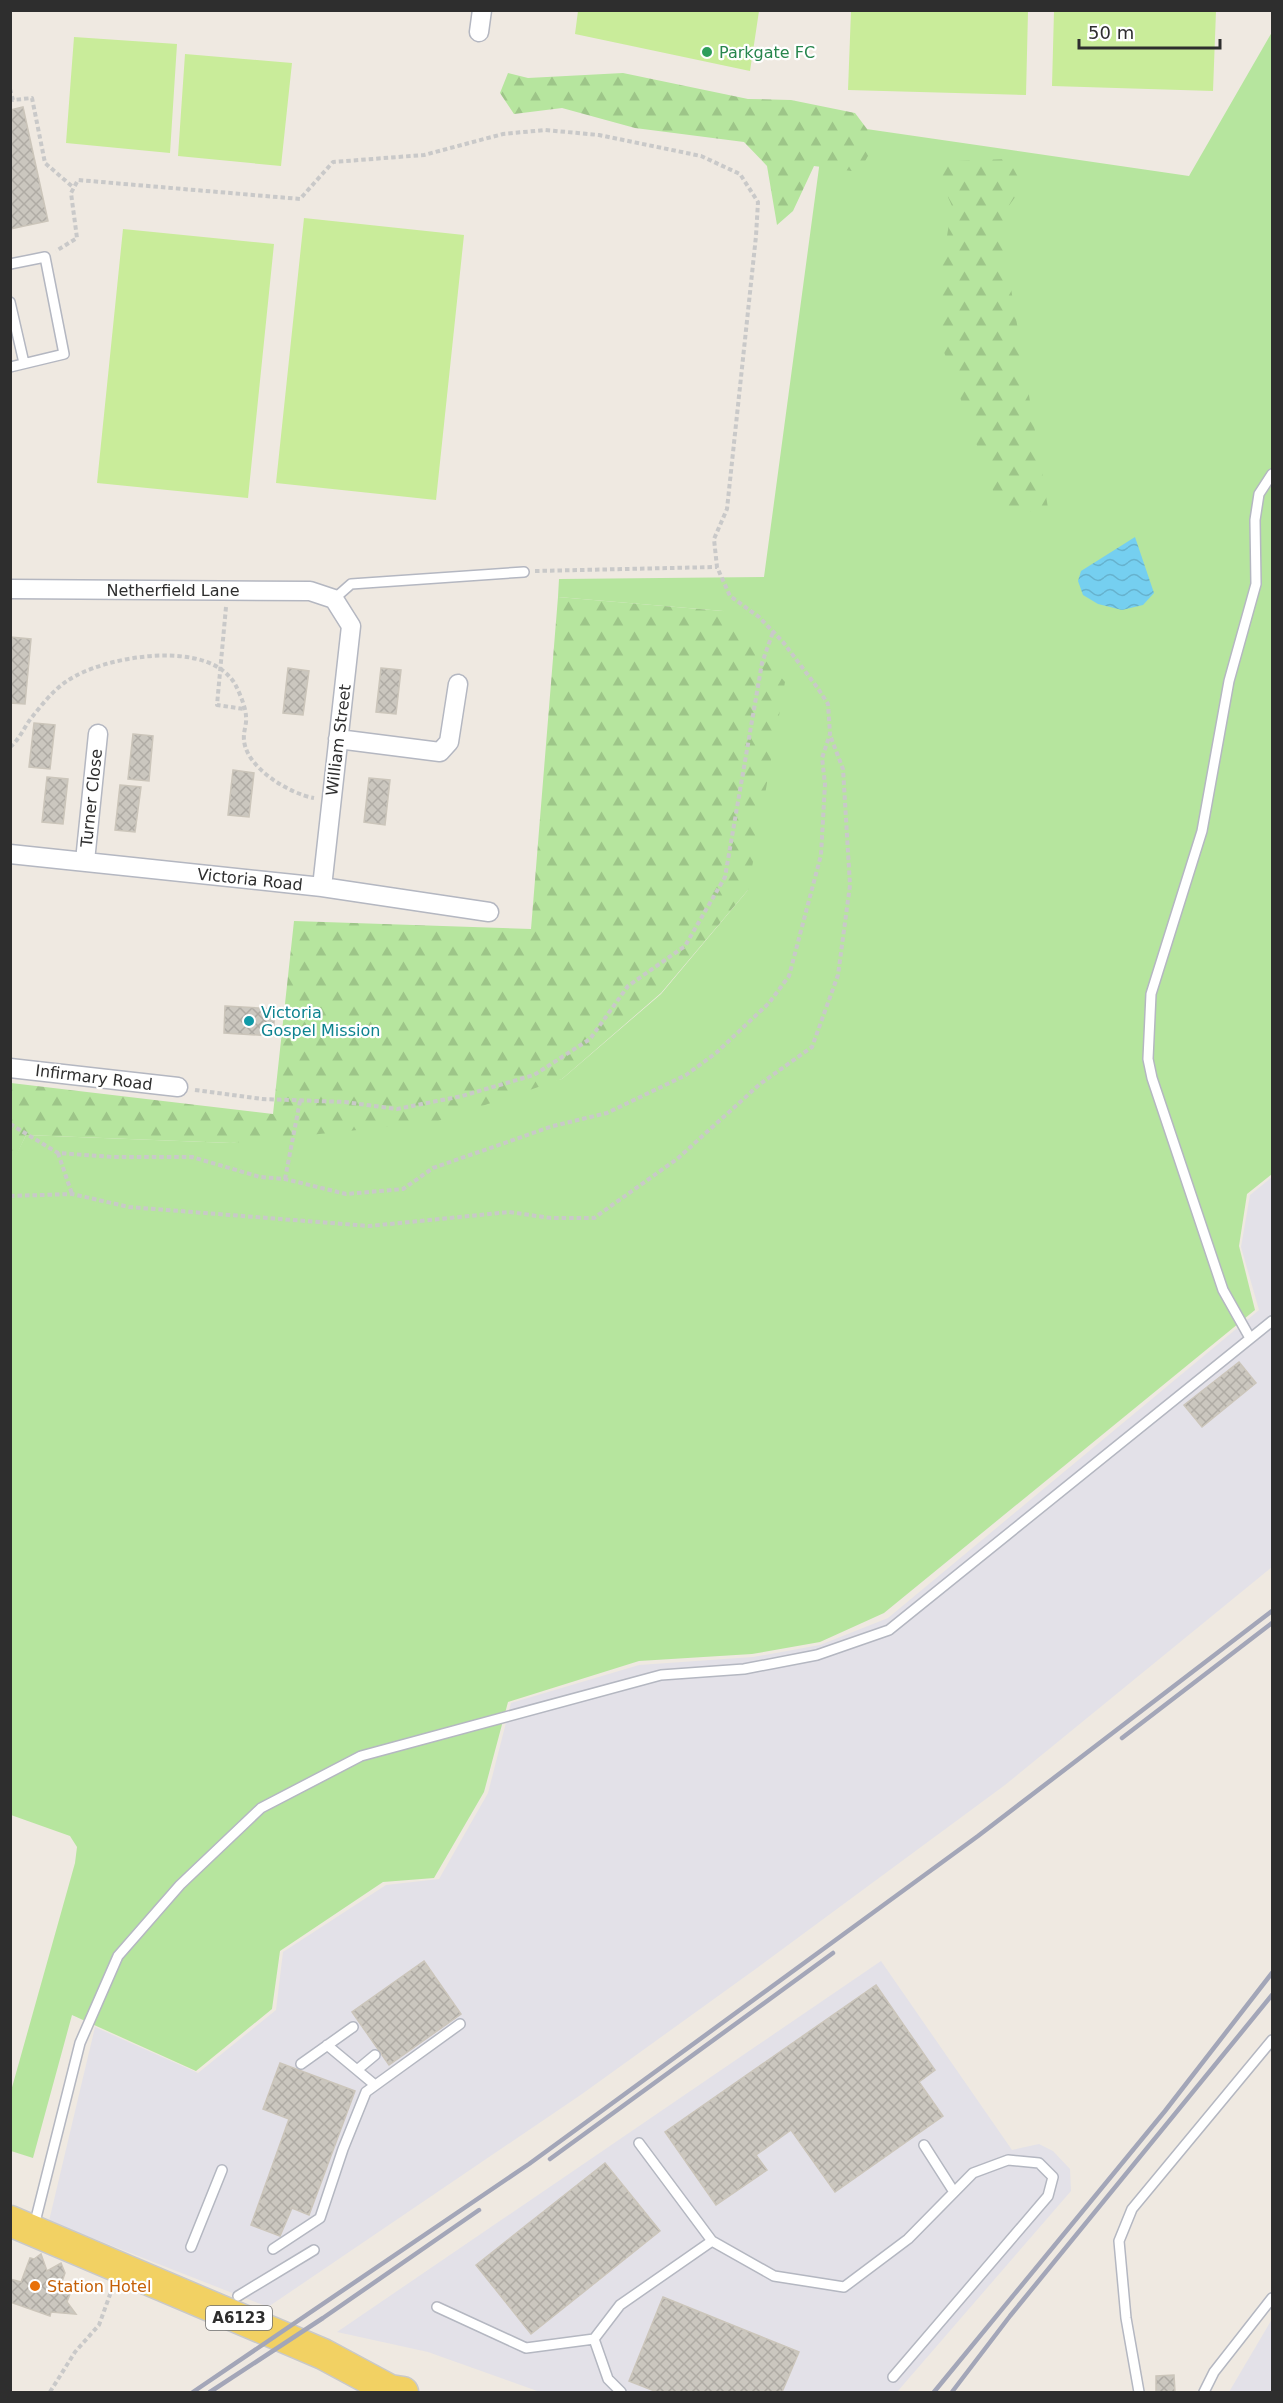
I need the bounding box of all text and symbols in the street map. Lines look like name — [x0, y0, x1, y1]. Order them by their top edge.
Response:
scale bar — [1079, 12, 1220, 50]
text: 50 m — [1088, 22, 1134, 43]
place label: Parkgate FC — [719, 43, 815, 62]
marker: Parkgate FC — [700, 45, 714, 59]
street label: Netherfield Lane — [107, 581, 239, 600]
street label: William Street — [322, 683, 355, 797]
street label: Turner Close — [77, 748, 106, 849]
street label: Victoria Road — [196, 865, 304, 894]
place label: Victoria Gospel Mission — [261, 1003, 380, 1040]
marker: Victoria Gospel Mission — [242, 1014, 256, 1028]
street label: Infirmary Road — [34, 1061, 154, 1094]
place label: Station Hotel — [47, 2277, 151, 2296]
marker: Station Hotel — [28, 2279, 42, 2293]
road number: A6123 — [206, 2306, 272, 2330]

